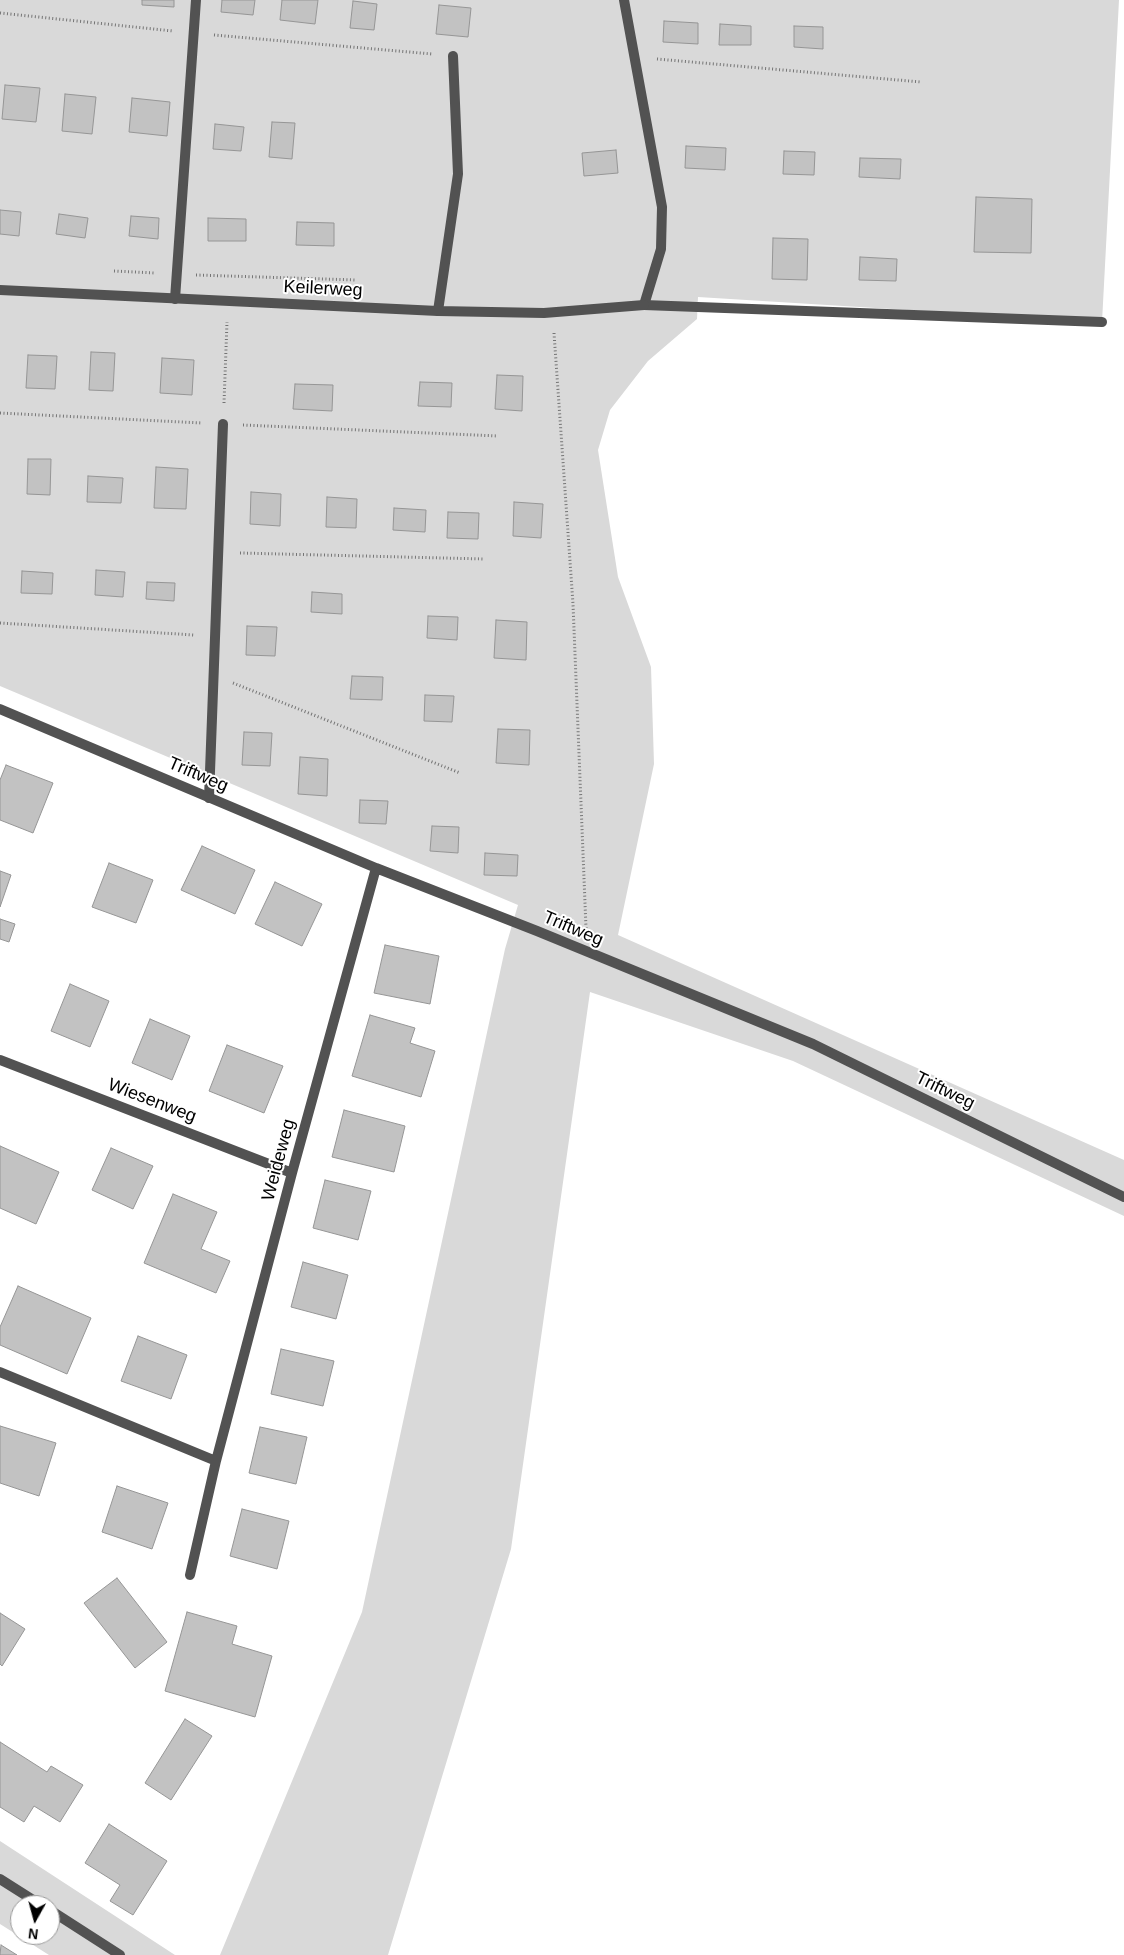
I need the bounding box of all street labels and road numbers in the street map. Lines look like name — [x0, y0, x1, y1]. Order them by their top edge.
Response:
street label: Keilerweg — [283, 276, 363, 302]
street label: Triftweg — [165, 753, 231, 797]
street label: Triftweg — [540, 907, 606, 951]
street label: Triftweg — [912, 1067, 978, 1115]
street label: Wiesenweg — [105, 1074, 199, 1128]
street label: Weideweg — [258, 1117, 300, 1203]

